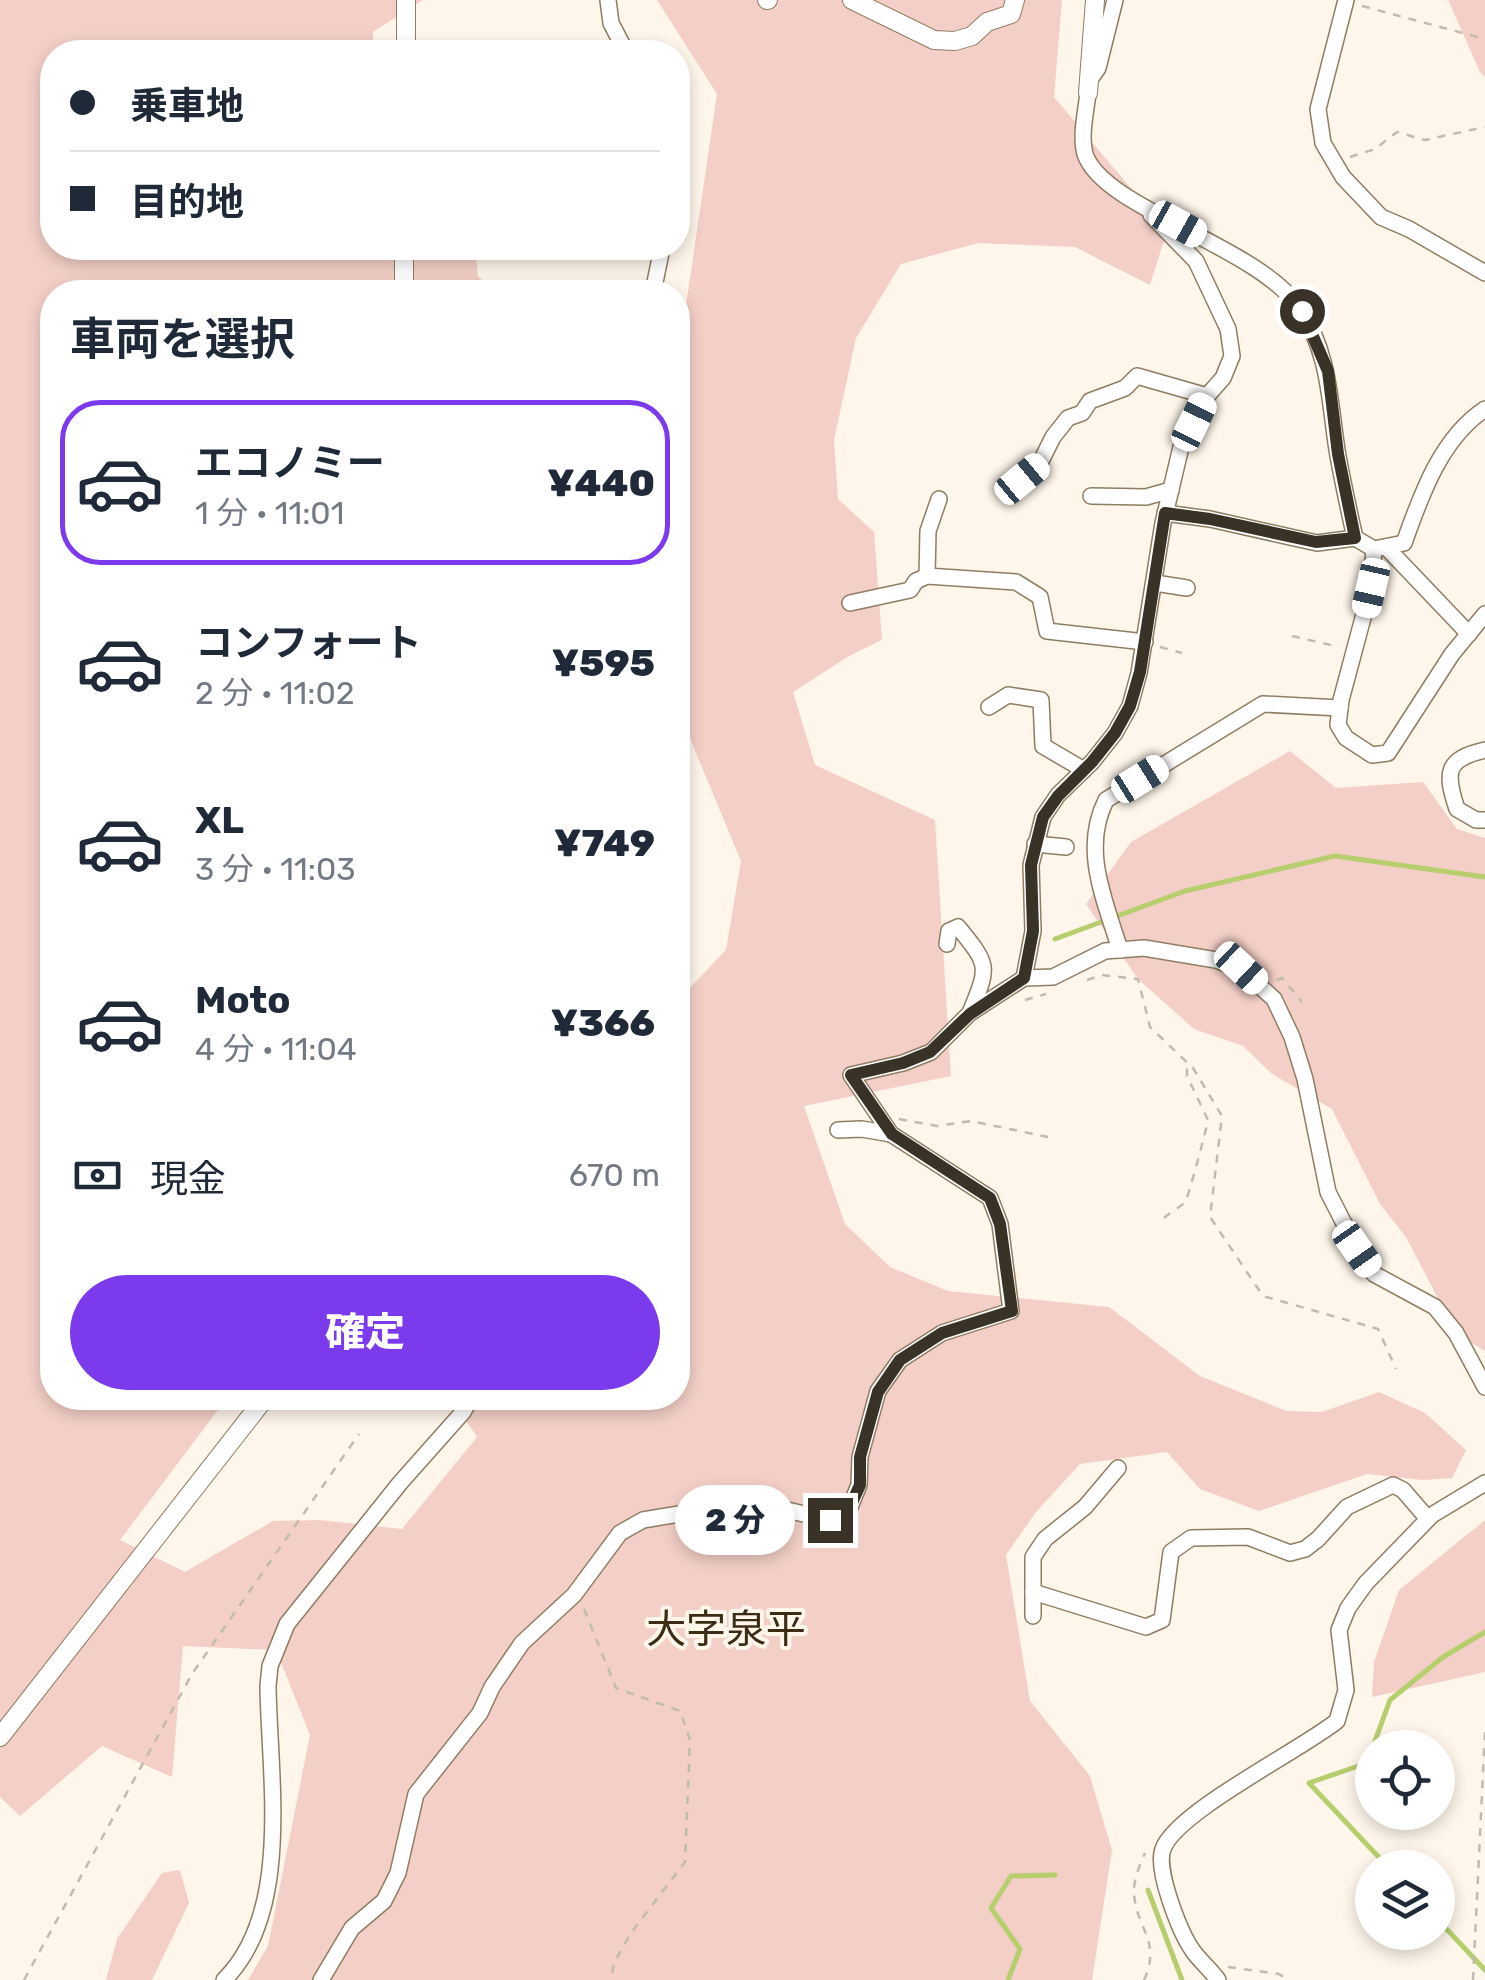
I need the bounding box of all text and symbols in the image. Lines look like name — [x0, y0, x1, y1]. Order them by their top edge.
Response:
text: 乗車地 — [130, 83, 244, 129]
text: 目的地 — [130, 179, 244, 225]
car — [1144, 196, 1212, 252]
route start — [1280, 289, 1325, 334]
text: 車両を選択 — [70, 313, 295, 366]
car — [1167, 388, 1221, 456]
icon: car — [75, 438, 165, 528]
text: エコノミー — [195, 440, 385, 486]
car — [989, 448, 1055, 510]
text: ¥440 — [547, 460, 655, 506]
text: 1 分 · 11:01 — [195, 494, 344, 532]
car — [1350, 555, 1392, 621]
icon: car — [75, 618, 165, 708]
text: コンフォート — [195, 620, 422, 666]
text: ¥595 — [552, 640, 655, 686]
text: 2 分 · 11:02 — [195, 674, 355, 712]
car — [1107, 750, 1173, 808]
text: XL — [195, 797, 244, 843]
icon: car — [75, 798, 165, 888]
text: ¥749 — [554, 820, 655, 866]
text: 3 分 · 11:03 — [195, 850, 355, 888]
car — [1209, 937, 1273, 999]
text: Moto — [195, 977, 291, 1023]
icon: car — [75, 978, 165, 1068]
text: ¥366 — [551, 1000, 655, 1046]
text: 4 分 · 11:04 — [195, 1030, 357, 1068]
icon: cash — [70, 1148, 125, 1203]
text: 現金 — [150, 1156, 226, 1202]
text: 670 m — [569, 1156, 660, 1194]
car — [1328, 1216, 1386, 1282]
button: 確定 — [70, 1275, 660, 1390]
callout: 2 分 — [675, 1485, 795, 1555]
route end — [808, 1498, 853, 1543]
text: 2 分 — [705, 1501, 765, 1539]
district label: 大字泉平 — [646, 1606, 806, 1653]
map controls — [1355, 1730, 1455, 1950]
button: locate — [1355, 1730, 1455, 1830]
button: layers — [1355, 1850, 1455, 1950]

